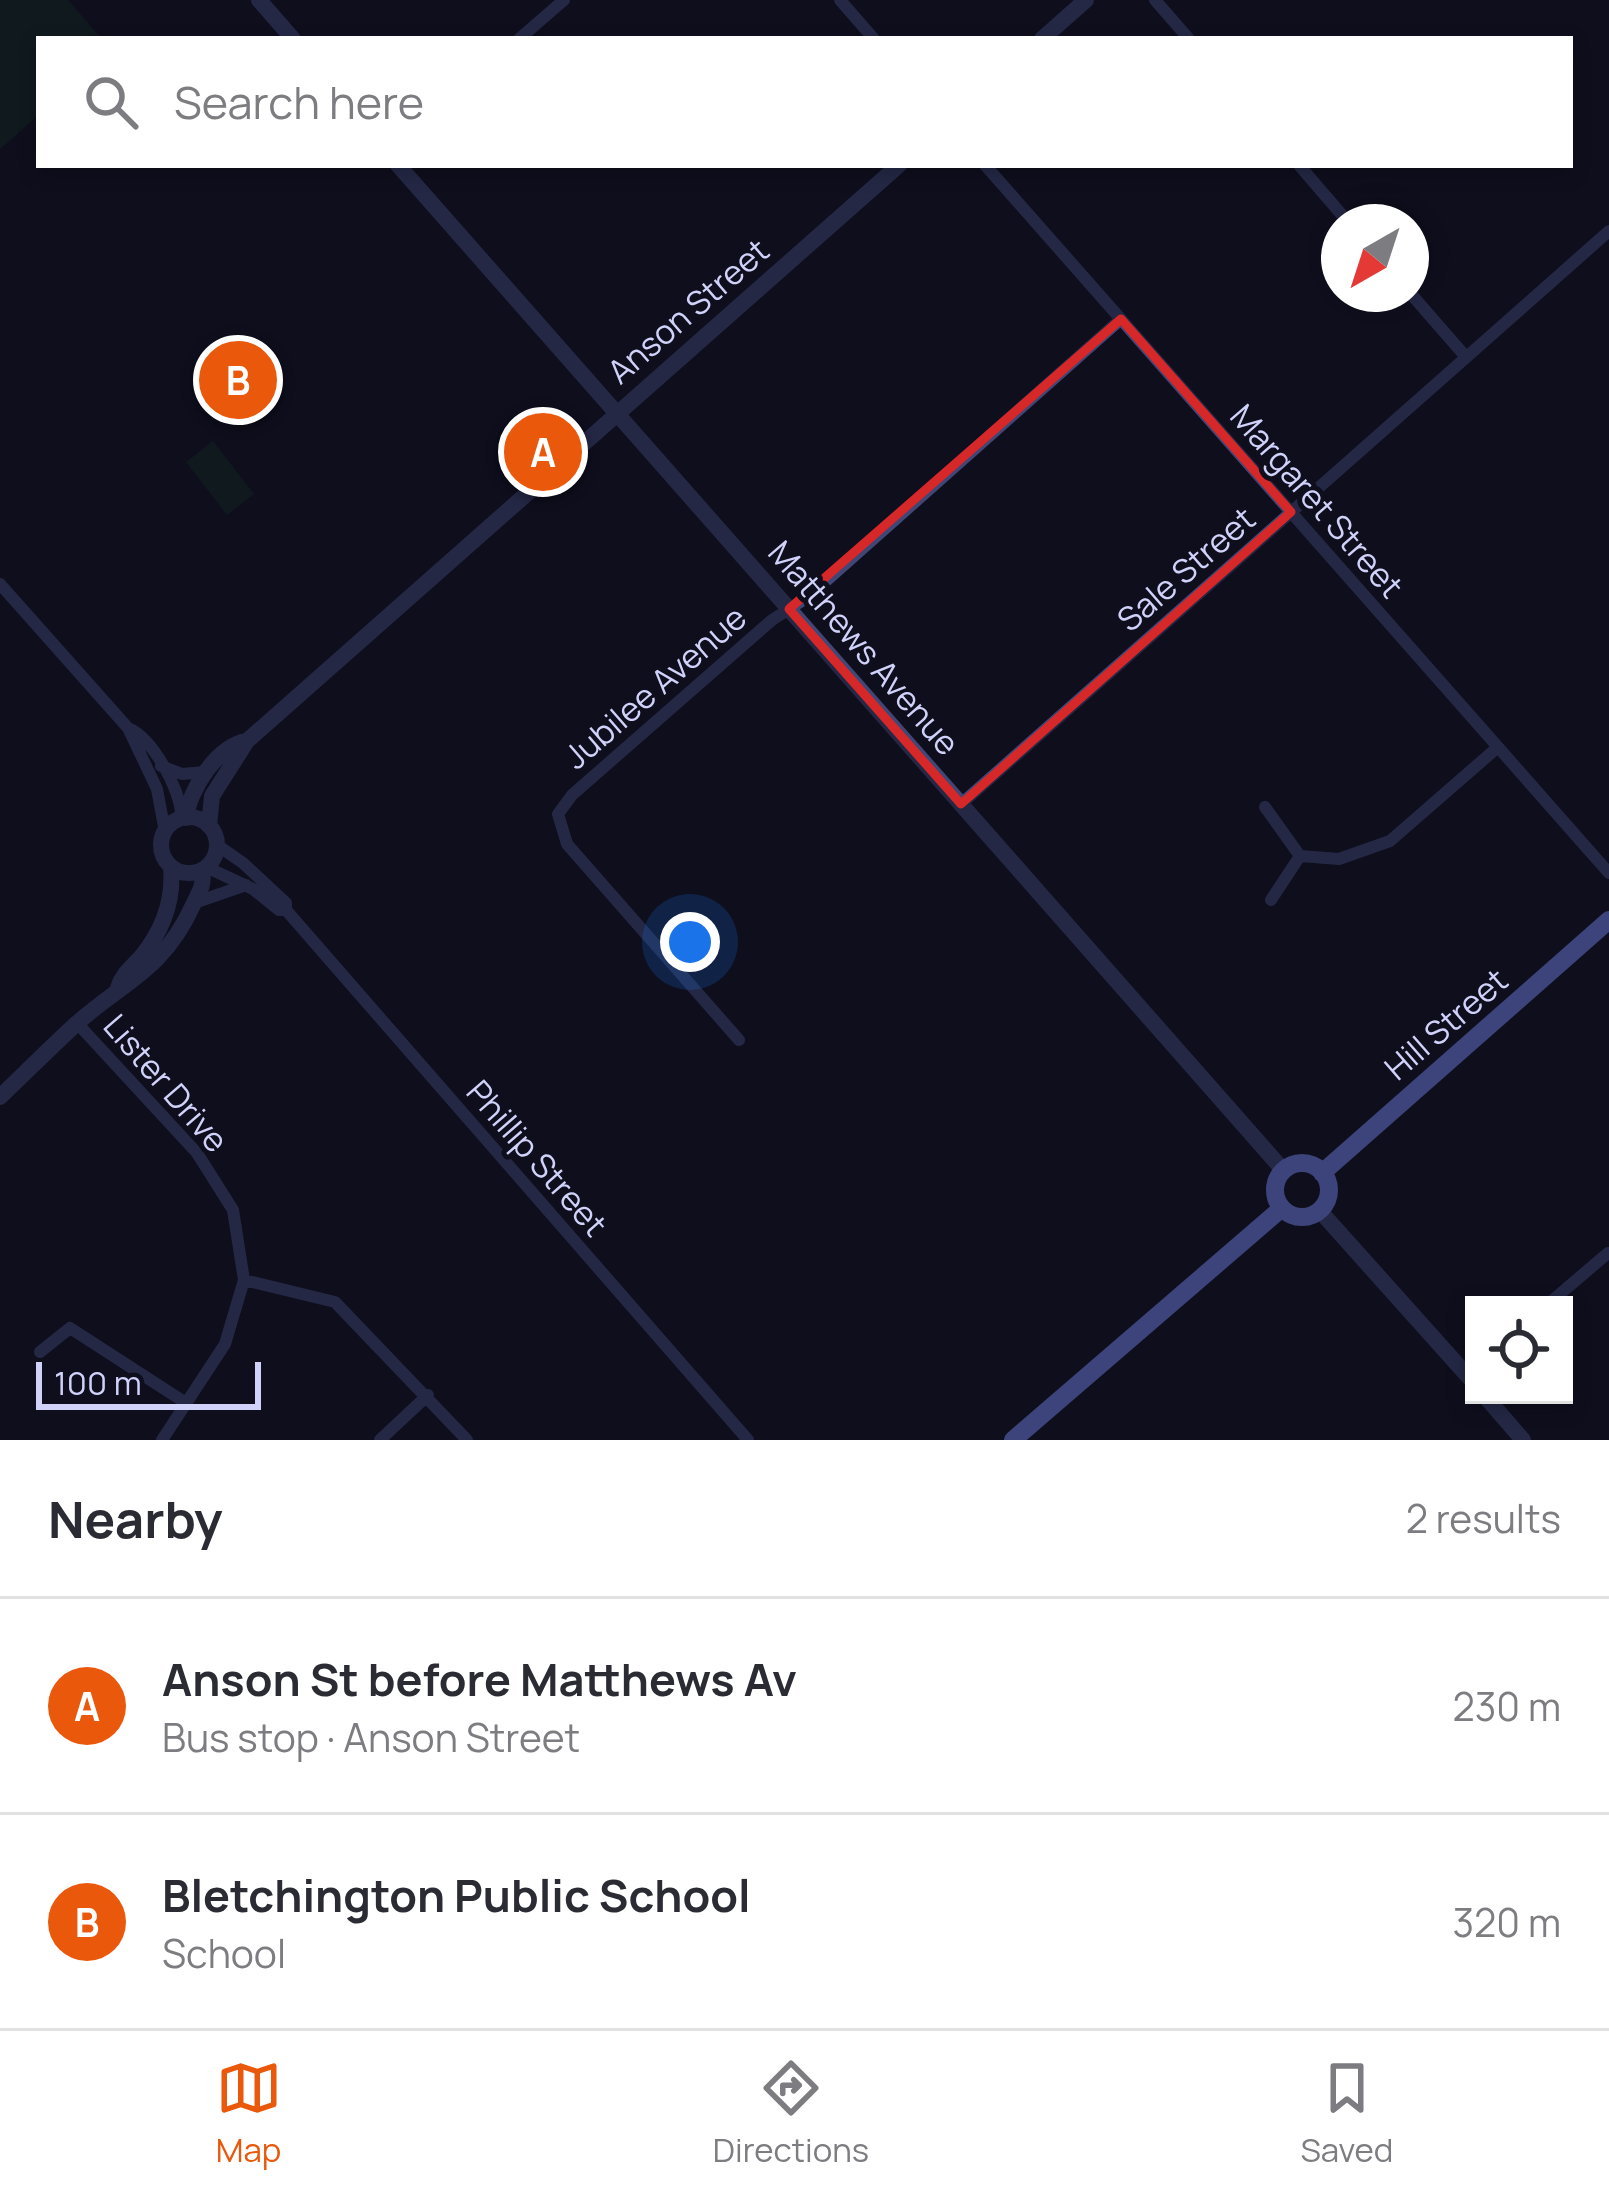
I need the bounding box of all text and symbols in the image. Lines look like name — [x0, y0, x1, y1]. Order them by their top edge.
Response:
search box — [36, 36, 1573, 168]
icon: search — [78, 69, 144, 135]
text: Search here — [174, 71, 424, 133]
north arrow — [1321, 204, 1429, 312]
street label: Anson Street — [597, 228, 778, 393]
pin: B — [199, 335, 277, 425]
street label: Margaret Street — [1221, 394, 1414, 607]
pin: A — [504, 407, 582, 497]
street label: Sale Street — [1107, 496, 1264, 641]
street label: Matthews Avenue — [759, 531, 970, 764]
street label: Jubilee Avenue — [554, 595, 755, 778]
your location — [660, 912, 720, 972]
street label: Hill Street — [1375, 958, 1517, 1090]
street label: Lister Drive — [94, 1004, 239, 1161]
street label: Phillip Street — [457, 1070, 618, 1245]
map controls — [1465, 1296, 1573, 1404]
button: locate — [1465, 1296, 1573, 1404]
scale bar — [36, 1356, 261, 1409]
text: 100 m — [54, 1360, 142, 1405]
text: Nearby — [48, 1484, 223, 1553]
text: 2 results — [1406, 1491, 1561, 1545]
text: Anson St before Matthews Av — [162, 1648, 797, 1710]
text: A — [74, 1679, 100, 1733]
text: 230 m — [1453, 1679, 1561, 1733]
text: Bus stop · Anson Street — [162, 1710, 580, 1764]
text: Bletchington Public School — [162, 1864, 751, 1926]
text: B — [75, 1895, 99, 1949]
text: 320 m — [1453, 1895, 1561, 1949]
text: School — [162, 1926, 286, 1980]
tab: Map — [216, 2055, 282, 2172]
tab: Directions — [713, 2055, 869, 2172]
tab: Saved — [1300, 2055, 1393, 2172]

